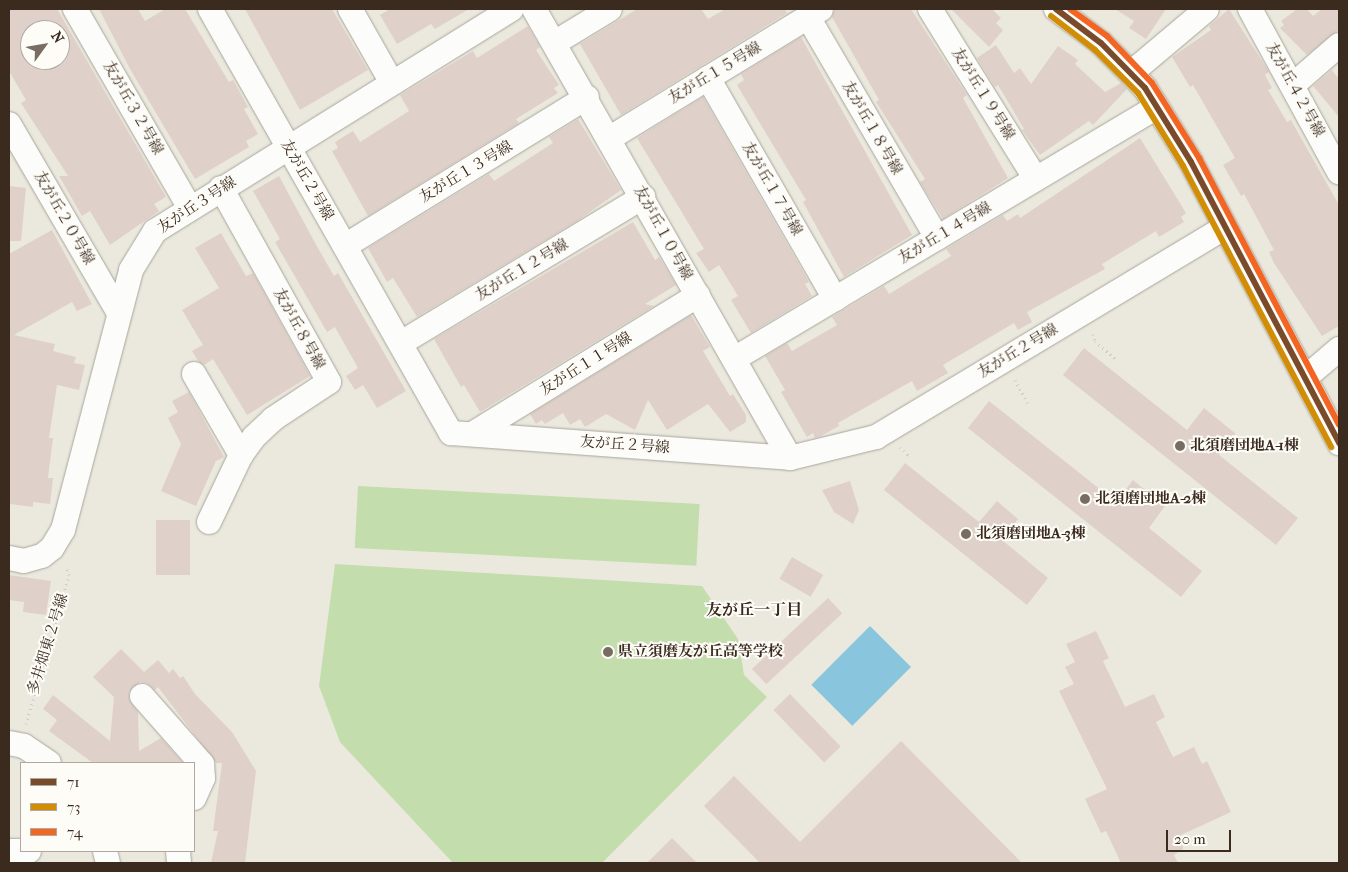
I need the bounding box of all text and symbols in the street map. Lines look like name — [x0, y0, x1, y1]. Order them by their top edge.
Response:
north arrow — [20, 20, 70, 70]
text: N — [47, 28, 67, 46]
street label: 友が丘１５号線 — [665, 38, 765, 108]
street label: 友が丘４２号線 — [1262, 40, 1328, 140]
street label: 友が丘１９号線 — [948, 45, 1018, 143]
street label: 友が丘３２号線 — [99, 58, 167, 158]
street label: 友が丘１８号線 — [838, 78, 906, 178]
street label: 友が丘２号線 — [277, 137, 337, 223]
street label: 友が丘１３号線 — [416, 137, 516, 207]
street label: 友が丘１７号線 — [738, 139, 806, 239]
street label: 友が丘２０号線 — [30, 168, 98, 268]
street label: 友が丘３号線 — [154, 173, 240, 237]
street label: 友が丘１０号線 — [630, 183, 696, 283]
street label: 友が丘１４号線 — [895, 198, 995, 268]
street label: 友が丘１２号線 — [472, 235, 572, 305]
street label: 友が丘８号線 — [269, 285, 329, 373]
street label: 友が丘２号線 — [975, 320, 1061, 382]
street label: 友が丘１１号線 — [537, 329, 635, 399]
street label: 友が丘２号線 — [579, 433, 671, 457]
place label: 北須磨団地A-1棟 — [1190, 437, 1299, 455]
marker: 北須磨団地A-1棟 — [1174, 440, 1186, 452]
place label: 北須磨団地A-2棟 — [1095, 490, 1206, 508]
marker: 北須磨団地A-2棟 — [1079, 493, 1091, 505]
place label: 北須磨団地A-3棟 — [976, 525, 1086, 543]
marker: 北須磨団地A-3棟 — [960, 528, 972, 540]
street label: 多井畑東２号線 — [24, 591, 72, 697]
district label: 友が丘一丁目 — [706, 600, 802, 620]
place label: 県立須磨友が丘高等学校 — [618, 643, 783, 661]
marker: 県立須磨友が丘高等学校 — [602, 646, 614, 658]
legend — [20, 762, 195, 852]
text: 71 — [67, 773, 80, 791]
text: 73 — [67, 798, 80, 816]
scale bar — [1168, 820, 1233, 852]
text: 74 — [67, 823, 83, 841]
text: 20 m — [1174, 830, 1206, 848]

